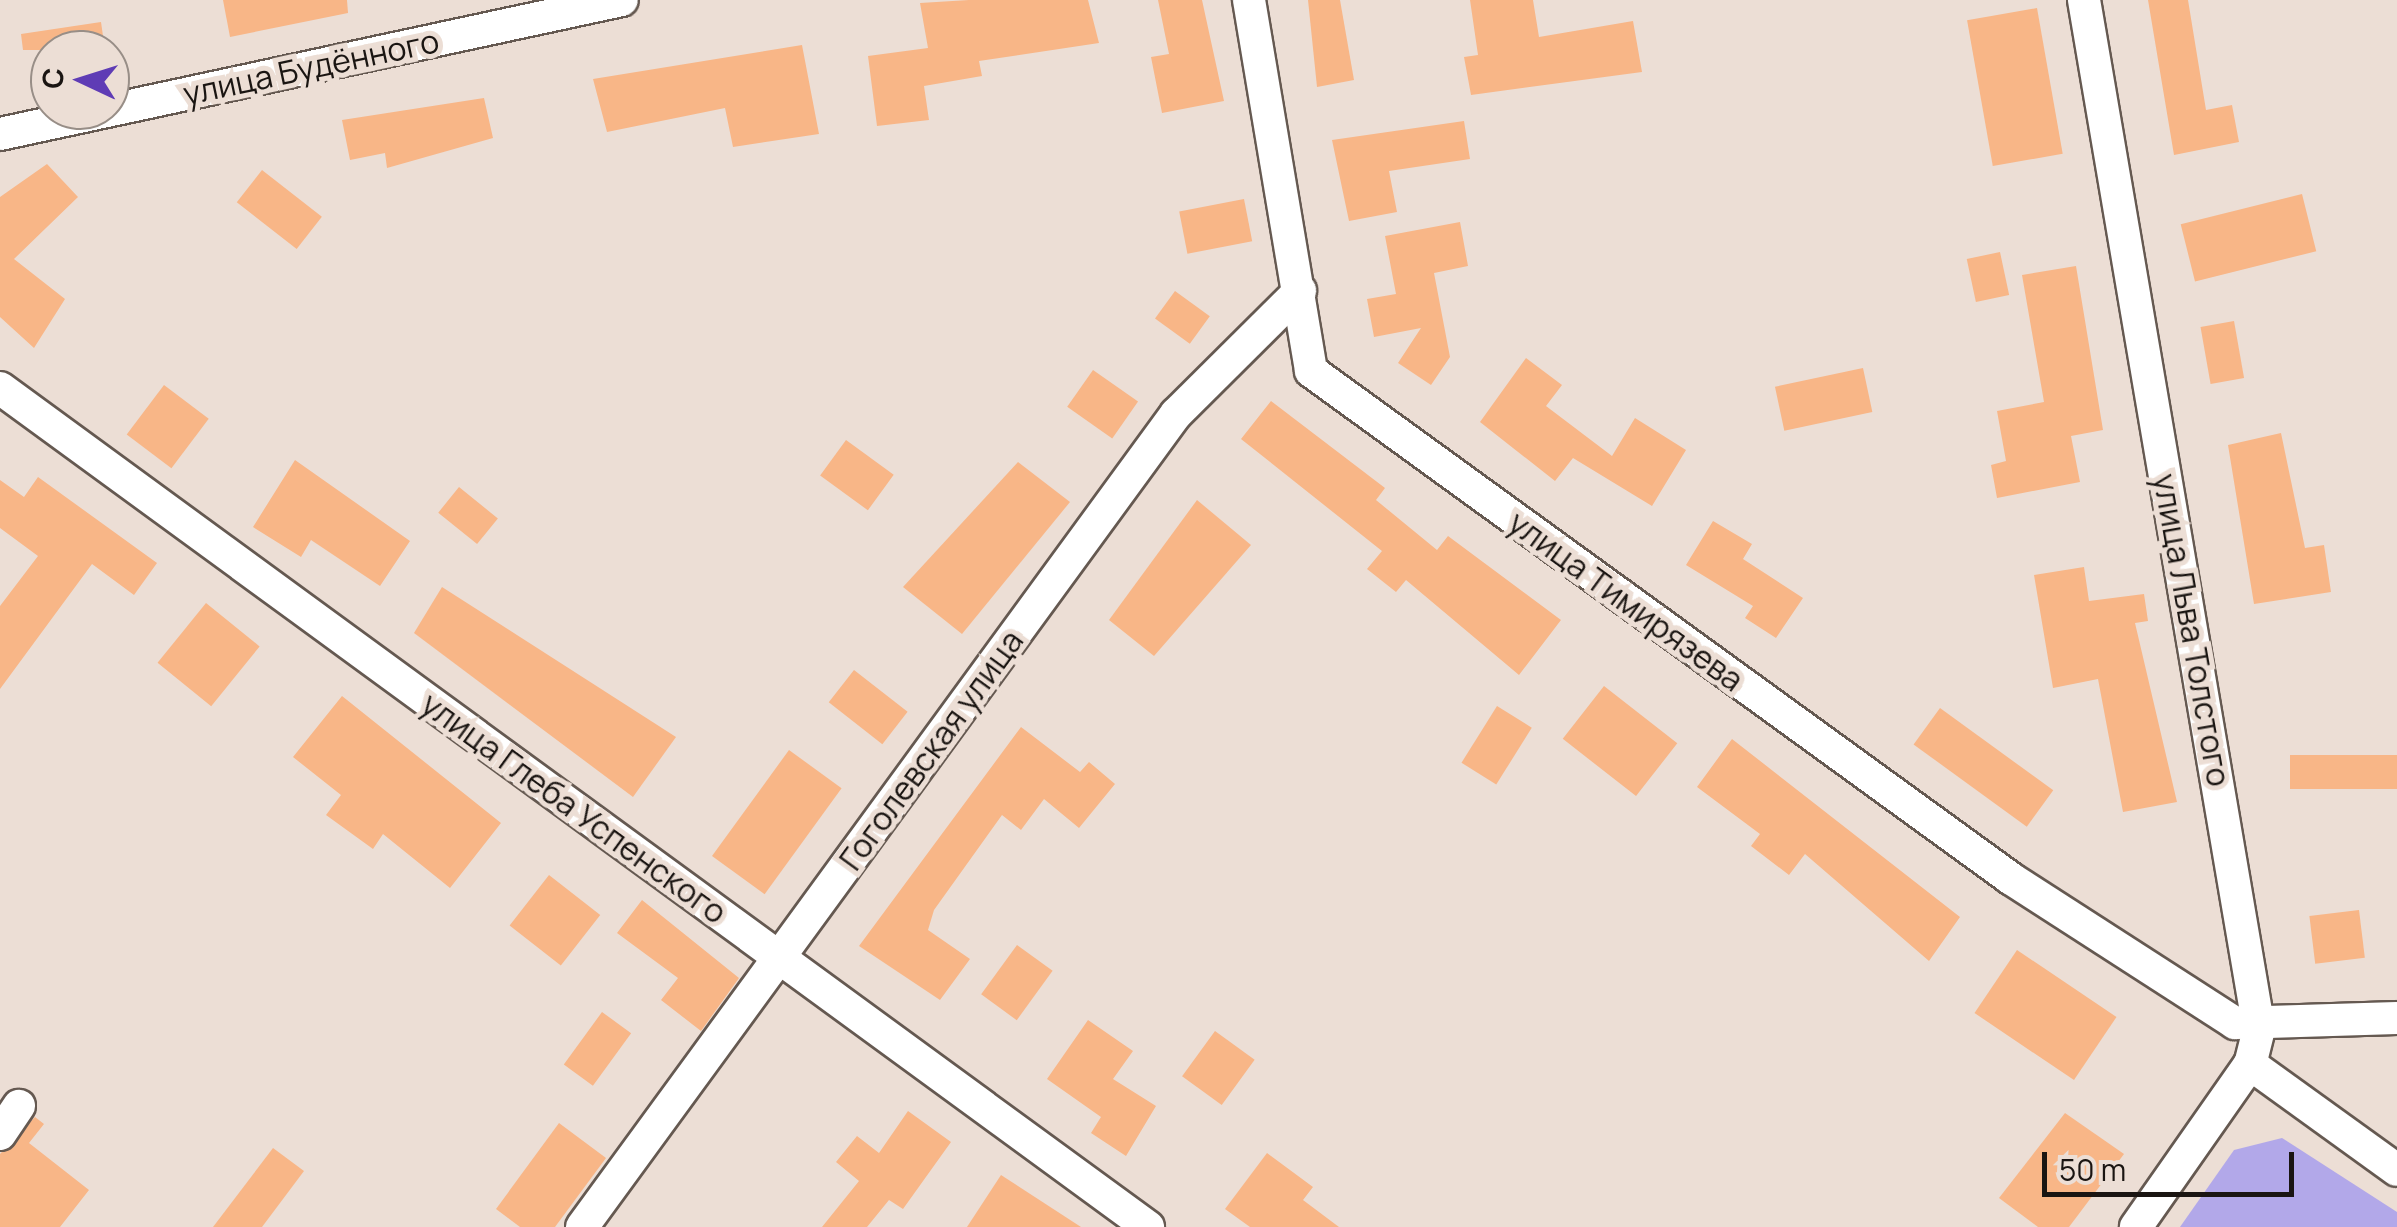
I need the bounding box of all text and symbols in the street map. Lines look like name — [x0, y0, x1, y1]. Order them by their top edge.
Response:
street label: улица Будённого — [180, 21, 442, 113]
north arrow — [30, 30, 130, 130]
text: С — [32, 66, 72, 90]
street label: улица Льва Толстого — [2146, 471, 2238, 789]
street label: улица Тимирязева — [1501, 503, 1751, 699]
street label: Гоголевская улица — [831, 623, 1031, 877]
street label: улица Глеба Успенского — [414, 684, 734, 932]
scale bar — [2047, 1132, 2300, 1194]
text: 50 m — [2059, 1149, 2126, 1190]

